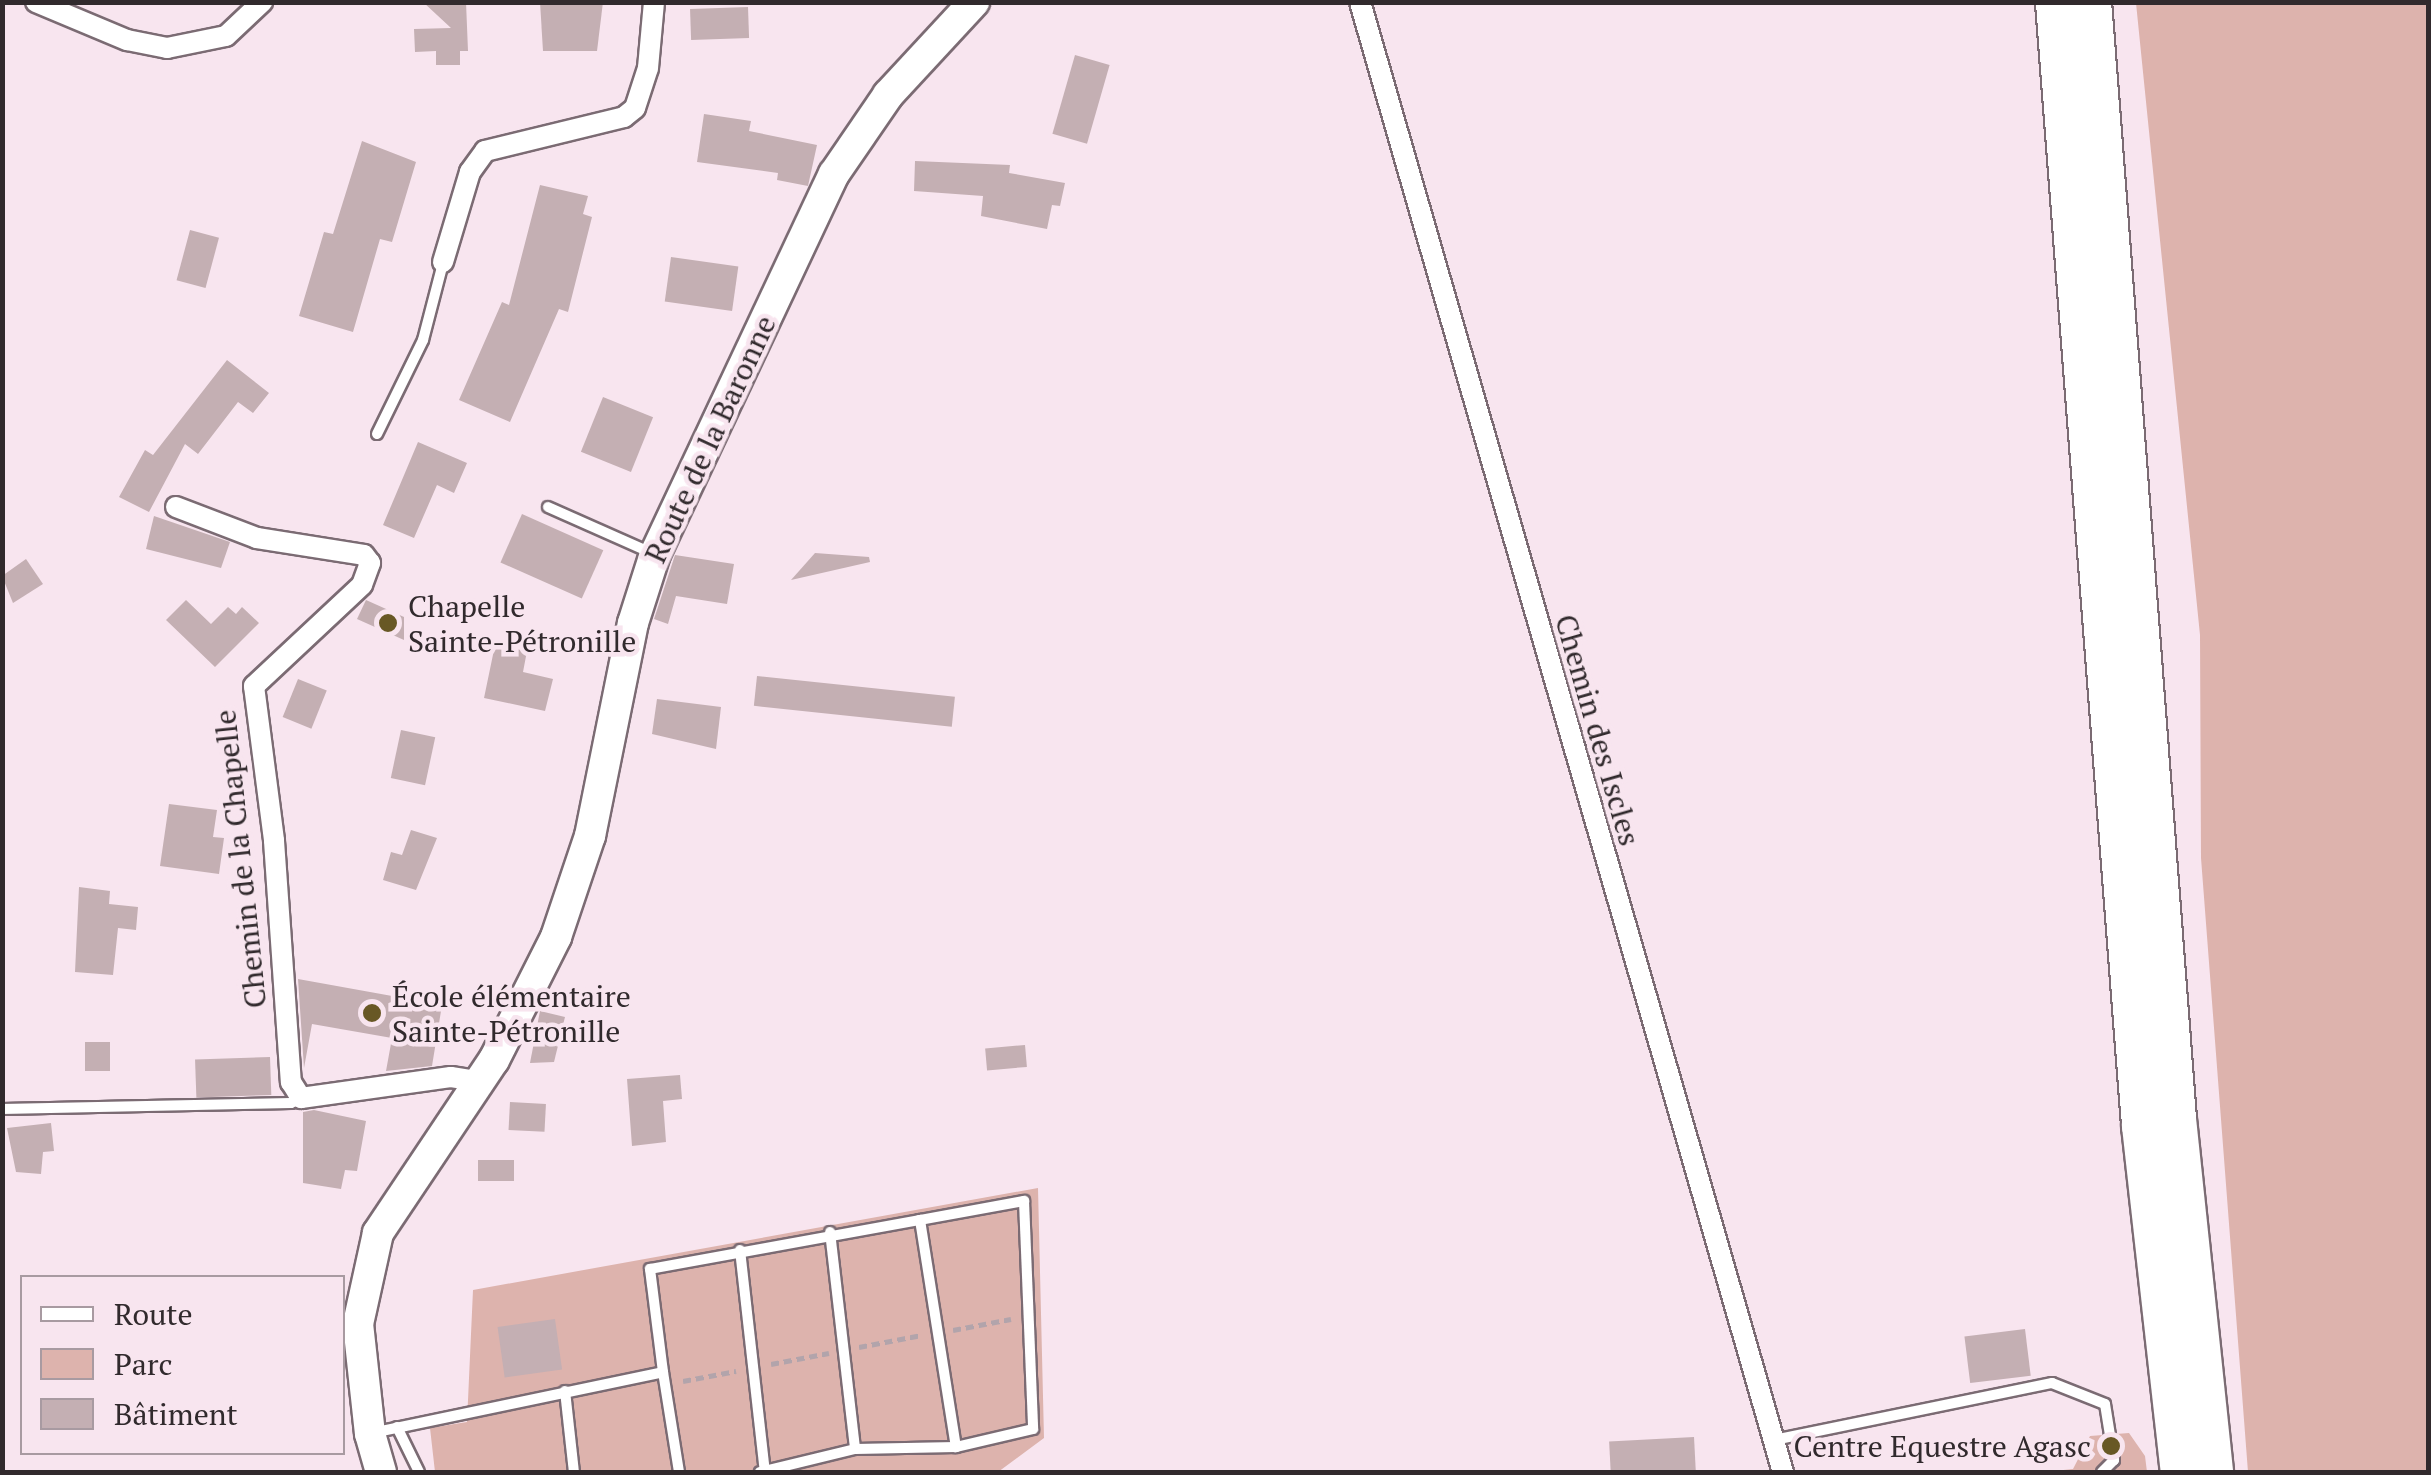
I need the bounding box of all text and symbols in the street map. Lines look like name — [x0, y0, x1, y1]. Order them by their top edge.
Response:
street label: Route de la Baronne — [637, 310, 783, 568]
place label: Chapelle Sainte-Pétronille — [408, 588, 636, 658]
street label: Chemin des Iscles — [1548, 610, 1648, 850]
marker: Chapelle Sainte-Pétronille — [377, 612, 399, 634]
street label: Chemin de la Chapelle — [206, 708, 274, 1010]
place label: École élémentaire Sainte-Pétronille — [392, 978, 631, 1048]
marker: École élémentaire Sainte-Pétronille — [361, 1002, 383, 1024]
legend — [20, 1275, 345, 1455]
text: Route — [114, 1294, 193, 1334]
text: Parc — [114, 1344, 173, 1384]
text: Bâtiment — [114, 1394, 238, 1434]
place label: Centre Equestre Agasc — [1793, 1428, 2091, 1464]
marker: Centre Equestre Agasc — [2100, 1435, 2122, 1457]

